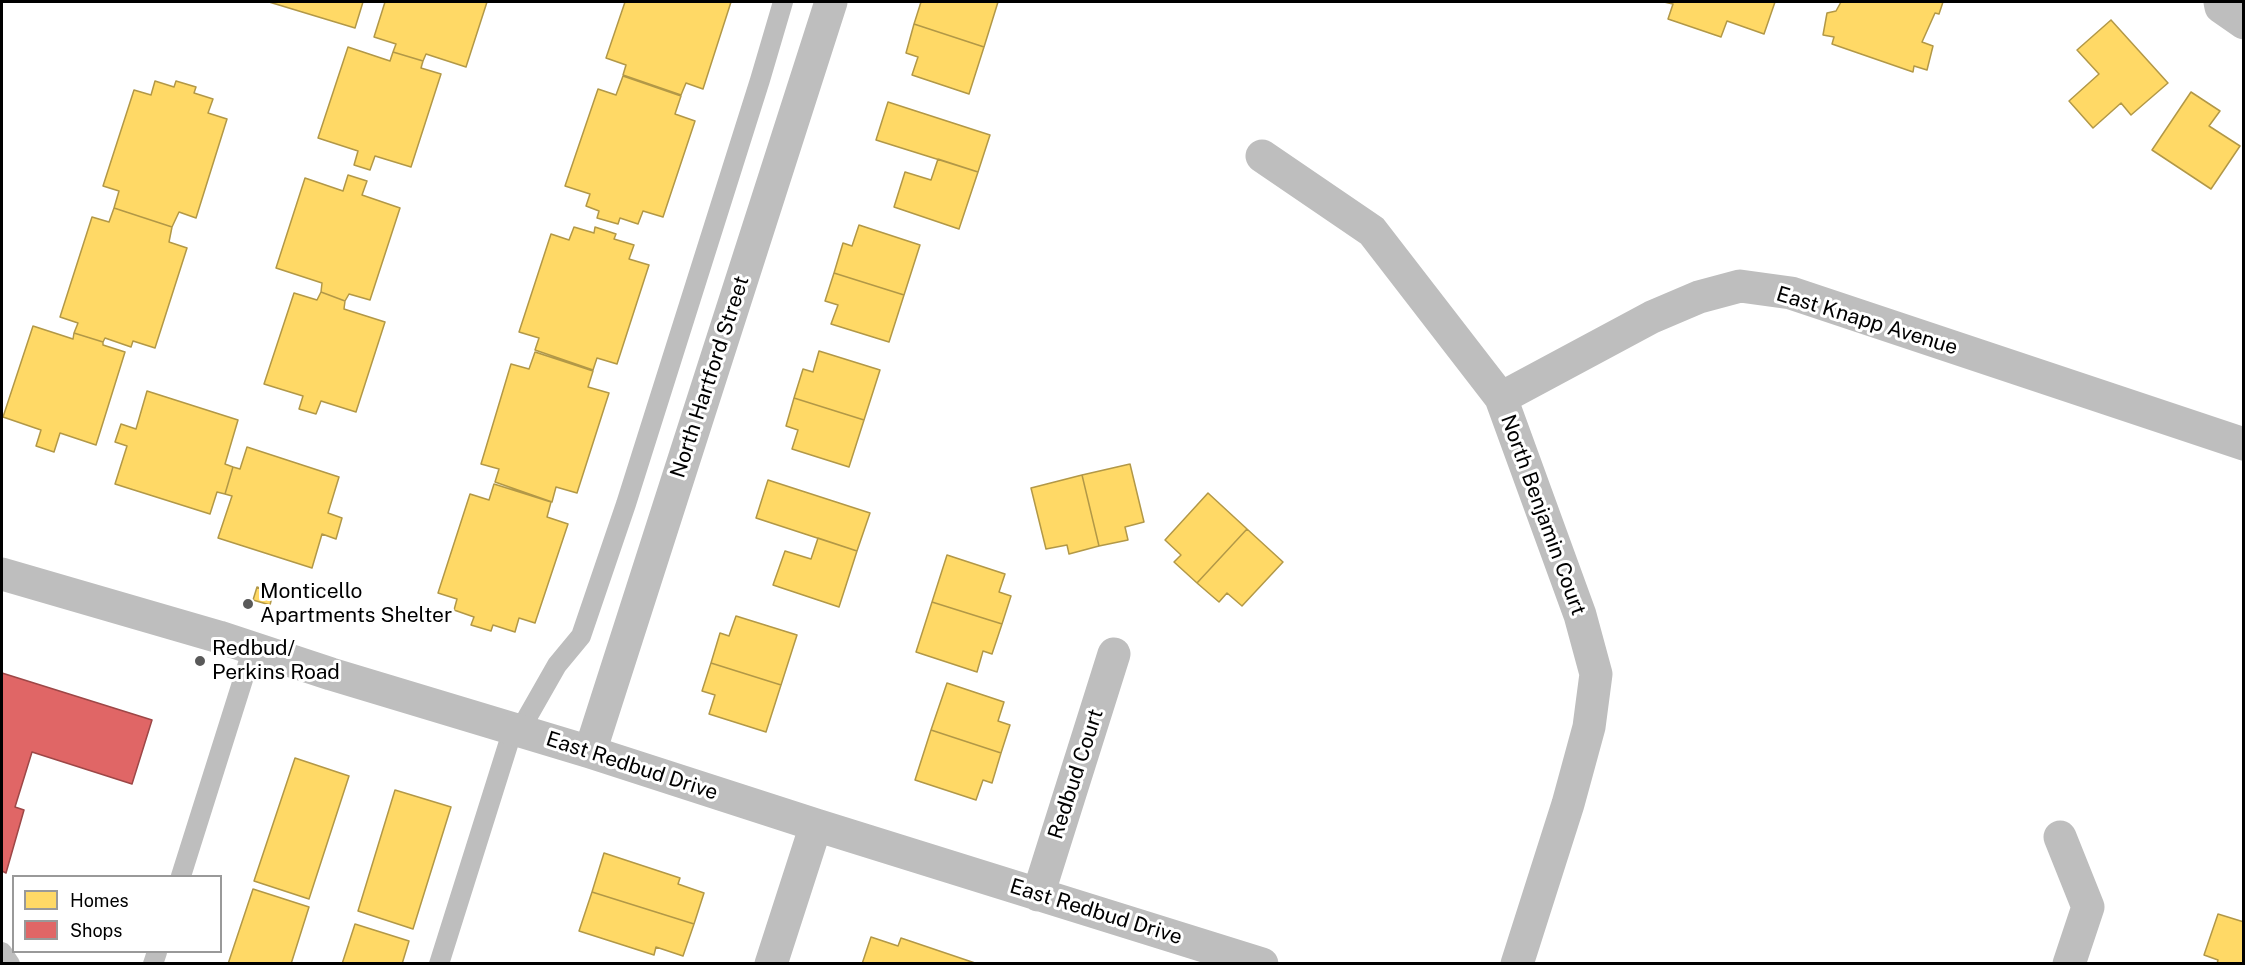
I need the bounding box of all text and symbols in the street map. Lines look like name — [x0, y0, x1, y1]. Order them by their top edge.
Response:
street label: North Hartford Street — [665, 273, 755, 481]
street label: East Knapp Avenue — [1773, 281, 1961, 361]
street label: North Benjamin Court — [1495, 411, 1591, 619]
place label: Monticello Apartments Shelter — [260, 579, 452, 629]
marker: Monticello Apartments Shelter — [241, 597, 255, 611]
place label: Redbud/ Perkins Road — [212, 636, 340, 686]
marker: Redbud/ Perkins Road — [193, 654, 207, 668]
street label: Redbud Court — [1043, 706, 1109, 842]
street label: East Redbud Drive — [543, 726, 721, 806]
street label: East Redbud Drive — [1007, 874, 1185, 950]
legend — [12, 875, 222, 953]
text: Homes — [70, 890, 129, 911]
text: Shops — [70, 920, 122, 941]

